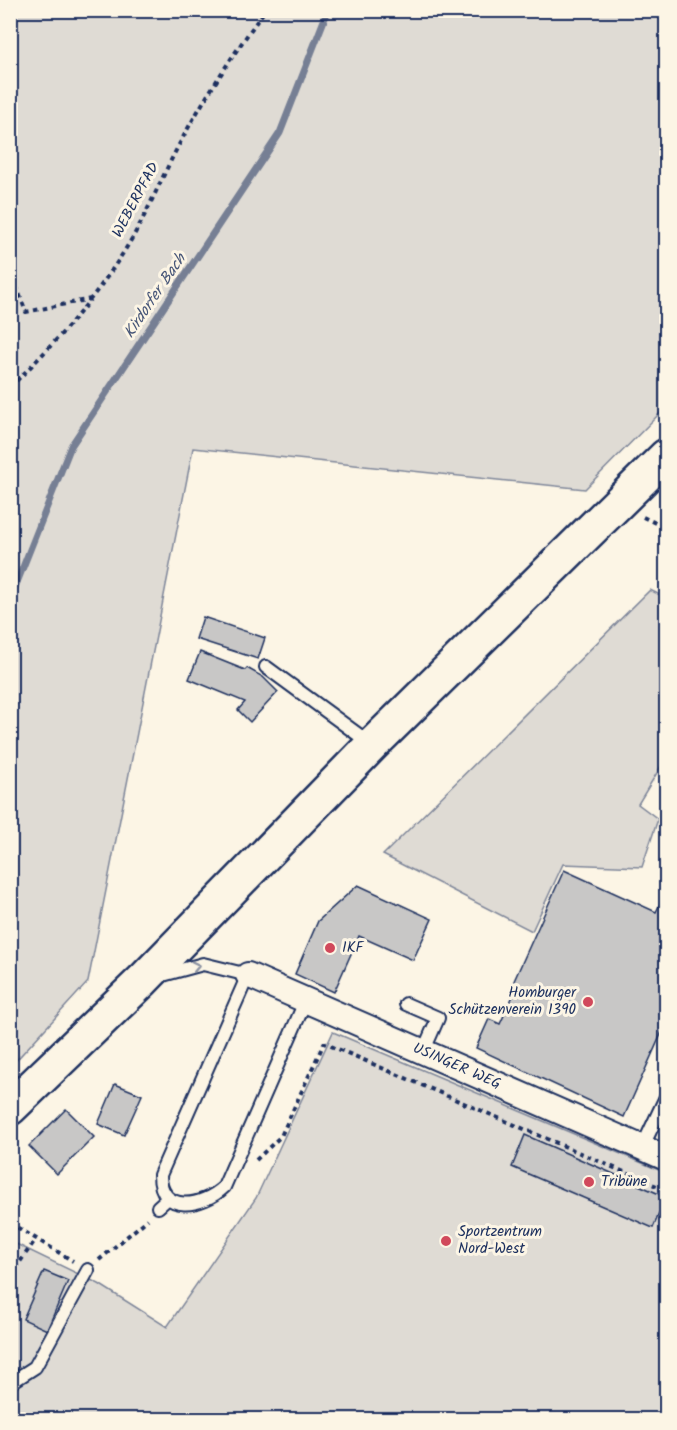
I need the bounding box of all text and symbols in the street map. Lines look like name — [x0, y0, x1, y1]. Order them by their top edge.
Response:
street label: WEBERPFAD — [106, 158, 166, 242]
water label: Kirdorfer Bach — [117, 247, 193, 343]
place label: IKF — [342, 936, 365, 960]
marker: IKF — [323, 941, 337, 955]
one-way arrow — [191, 960, 201, 973]
place label: Homburger Schützenverein 1390 — [449, 981, 577, 1022]
marker: Homburger Schützenverein 1390 — [581, 995, 595, 1009]
street label: USINGER WEG — [409, 1037, 505, 1096]
place label: Tribüne — [601, 1170, 648, 1194]
marker: Tribüne — [582, 1175, 596, 1189]
place label: Sportzentrum Nord-West — [458, 1220, 542, 1261]
marker: Sportzentrum Nord-West — [439, 1234, 453, 1248]

